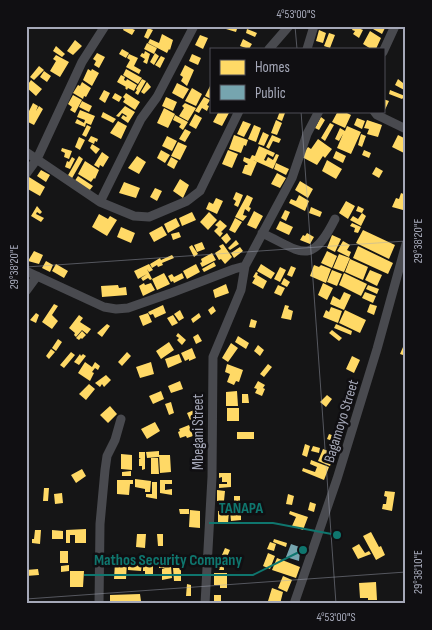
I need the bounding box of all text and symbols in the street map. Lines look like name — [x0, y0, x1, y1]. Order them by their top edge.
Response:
text: 4°53'00"S — [276, 7, 316, 22]
legend — [210, 48, 384, 112]
text: Homes — [255, 58, 290, 77]
text: Public — [255, 84, 286, 103]
text: 29°38'20"E — [411, 219, 426, 263]
text: 29°38'20"E — [7, 245, 22, 289]
street label: Bagamoyo Street — [320, 377, 363, 465]
street label: Mbegani Street — [189, 394, 208, 470]
callout: TANAPA — [209, 492, 273, 523]
text: TANAPA — [219, 499, 264, 518]
callout: Mathos Security Company — [84, 544, 253, 575]
text: 29°38'10"E — [411, 550, 426, 594]
text: Mathos Security Company — [94, 551, 242, 570]
text: 4°53'00"S — [316, 610, 356, 625]

